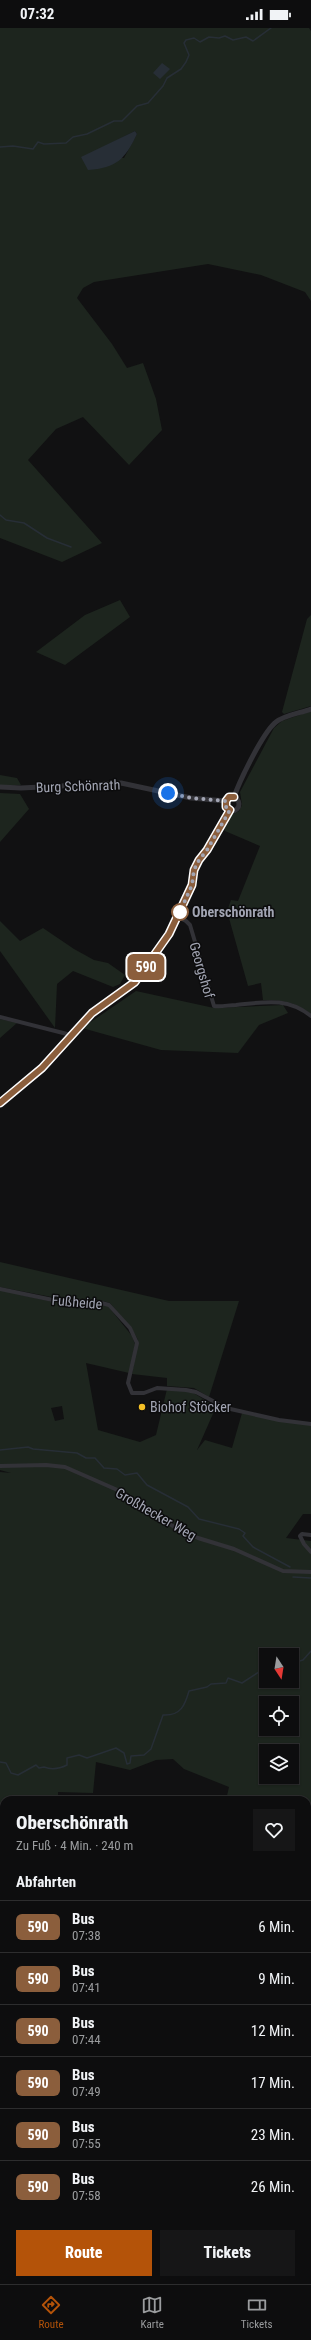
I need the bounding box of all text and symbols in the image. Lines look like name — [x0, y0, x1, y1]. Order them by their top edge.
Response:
text: 07:32 — [20, 5, 54, 23]
street label: Burg Schönrath — [35, 777, 121, 795]
your location — [158, 783, 178, 803]
marker: Oberschönrath — [171, 903, 189, 921]
place label: Oberschönrath — [192, 904, 275, 920]
street label: Georgshof — [186, 940, 218, 1000]
line badge: 590 — [123, 954, 169, 980]
text: 590 — [135, 959, 157, 975]
street label: Fußheide — [51, 1292, 103, 1312]
place label: Biohof Stöcker — [150, 1399, 231, 1415]
marker: Biohof Stöcker — [137, 1402, 147, 1412]
street label: Großhecker Weg — [113, 1484, 199, 1544]
north arrow — [259, 1648, 299, 1688]
map controls — [259, 1648, 299, 1784]
button: locate — [259, 1696, 299, 1736]
button: layers — [259, 1744, 299, 1784]
button: heart — [253, 1809, 295, 1851]
text: Oberschönrath — [16, 1811, 128, 1834]
text: Zu Fuß · 4 Min. · 240 m — [16, 1838, 133, 1853]
text: Abfahrten — [16, 1873, 76, 1891]
text: Bus — [72, 1910, 95, 1928]
text: 6 Min. — [258, 1918, 295, 1936]
text: 590 — [27, 1919, 49, 1935]
text: 07:38 — [72, 1928, 101, 1943]
text: Bus — [72, 1962, 95, 1980]
text: 9 Min. — [258, 1970, 295, 1988]
text: 590 — [27, 1971, 49, 1987]
text: 07:41 — [72, 1980, 101, 1995]
text: Bus — [72, 2014, 95, 2032]
text: 12 Min. — [251, 2022, 295, 2040]
text: 590 — [27, 2023, 49, 2039]
text: 07:44 — [72, 2032, 101, 2047]
text: Bus — [72, 2066, 95, 2084]
text: 17 Min. — [251, 2074, 295, 2092]
text: 590 — [27, 2075, 49, 2091]
text: 07:49 — [72, 2084, 101, 2099]
text: Bus — [72, 2118, 95, 2136]
text: 23 Min. — [251, 2126, 295, 2144]
text: 590 — [27, 2127, 49, 2143]
text: 07:55 — [72, 2136, 101, 2151]
text: Bus — [72, 2170, 95, 2188]
text: 26 Min. — [251, 2178, 295, 2196]
text: 590 — [27, 2179, 49, 2195]
text: 07:58 — [72, 2188, 101, 2203]
button: Route — [16, 2230, 152, 2276]
button: Tickets — [160, 2230, 295, 2276]
tab: Route — [38, 2294, 64, 2331]
tab: Karte — [141, 2294, 164, 2331]
tab: Tickets — [241, 2294, 272, 2331]

